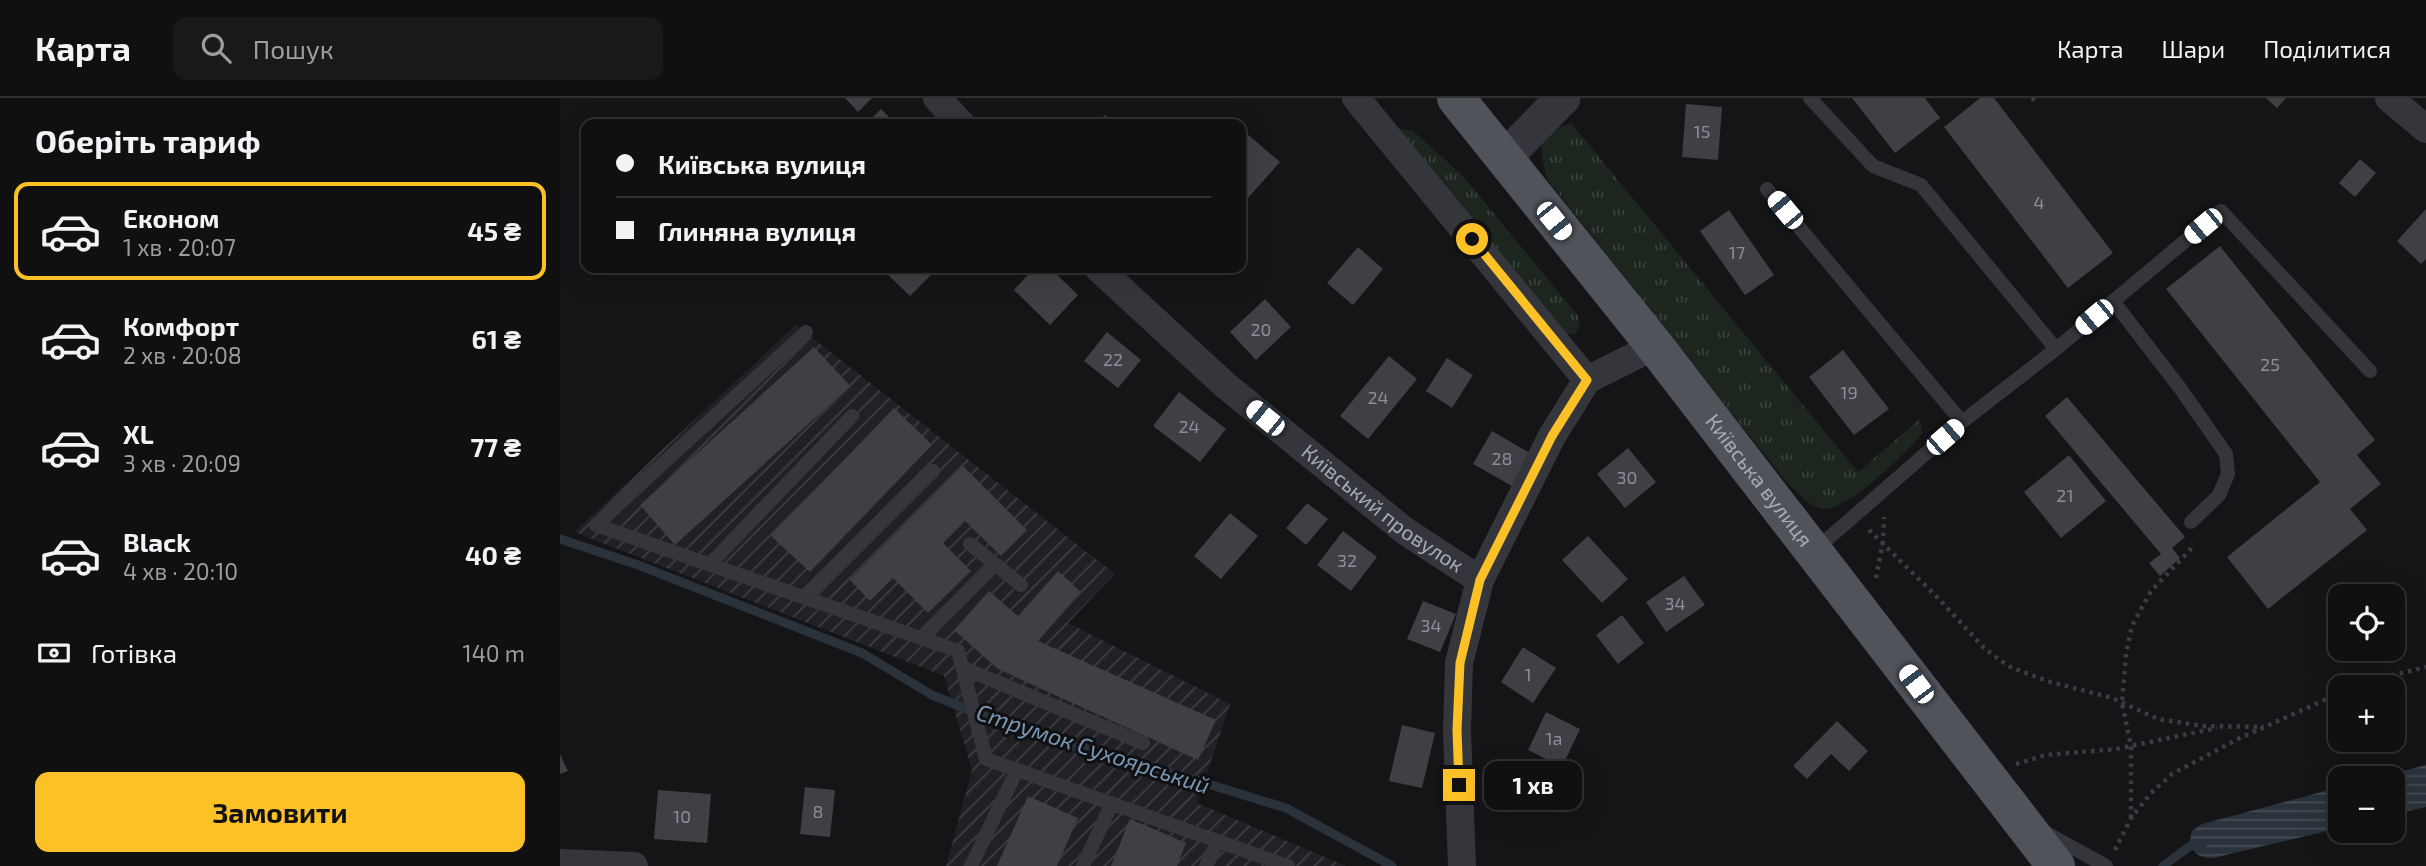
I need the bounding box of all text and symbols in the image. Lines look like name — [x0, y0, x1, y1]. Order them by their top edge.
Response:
search box — [173, 17, 663, 80]
text: Карта — [35, 28, 131, 68]
icon: search — [197, 29, 235, 67]
text: Пошук — [253, 33, 334, 64]
text: Карта — [2057, 34, 2124, 63]
text: Шари — [2162, 34, 2225, 63]
text: Поділитися — [2263, 34, 2391, 63]
house number: 15 — [1694, 120, 1710, 142]
text: Оберіть тариф — [35, 121, 261, 159]
text: Київська вулиця — [658, 148, 866, 179]
car — [1764, 187, 1807, 233]
house number: 4 — [2033, 191, 2045, 213]
car — [1533, 198, 1576, 244]
icon: car — [39, 200, 102, 263]
text: Економ — [123, 202, 220, 233]
car — [2181, 204, 2226, 248]
text: 45 ₴ — [467, 215, 521, 246]
text: Глиняна вулиця — [658, 215, 856, 246]
route start — [1456, 223, 1488, 255]
text: 1 хв · 20:07 — [123, 233, 236, 261]
house number: 17 — [1729, 241, 1745, 263]
car — [2072, 295, 2117, 339]
icon: car — [39, 308, 102, 371]
text: Комфорт — [123, 310, 239, 341]
house number: 20 — [1251, 318, 1271, 340]
text: 61 ₴ — [471, 323, 521, 354]
text: 2 хв · 20:08 — [123, 341, 242, 369]
house number: 22 — [1103, 348, 1123, 370]
house number: 25 — [2260, 353, 2280, 375]
house number: 19 — [1840, 381, 1858, 403]
house number: 24 — [1367, 386, 1389, 408]
car — [1243, 397, 1288, 439]
street label: Київська вулиця — [1701, 409, 1819, 551]
house number: 24 — [1178, 415, 1200, 437]
car — [1923, 415, 1968, 459]
icon: car — [39, 416, 102, 479]
text: XL — [123, 418, 154, 449]
text: 77 ₴ — [471, 431, 521, 462]
street label: Київський провулок — [1297, 438, 1469, 577]
house number: 28 — [1491, 447, 1513, 469]
text: 3 хв · 20:09 — [123, 449, 241, 477]
house number: 30 — [1617, 466, 1637, 488]
house number: 21 — [2056, 484, 2074, 506]
icon: car — [39, 524, 102, 587]
text: Black — [123, 526, 191, 557]
text: 40 ₴ — [465, 539, 521, 570]
house number: 32 — [1337, 549, 1357, 571]
text: 4 хв · 20:10 — [123, 557, 238, 585]
map controls — [2328, 584, 2405, 843]
button: locate — [2328, 584, 2405, 661]
house number: 34 — [1664, 592, 1686, 614]
house number: 34 — [1420, 614, 1442, 636]
icon: cash — [35, 634, 73, 672]
text: Готівка — [91, 637, 177, 668]
text: 140 m — [463, 639, 525, 667]
car — [1895, 661, 1938, 707]
house number: 1 — [1524, 663, 1532, 685]
button: + — [2328, 675, 2405, 752]
water label: Струмок Сухоярський — [973, 697, 1214, 799]
house number: 1а — [1545, 727, 1563, 749]
callout: 1 хв — [1483, 760, 1581, 810]
button: − — [2328, 766, 2405, 843]
route end — [1443, 769, 1475, 801]
text: 1 хв — [1512, 771, 1554, 799]
button: Замовити — [35, 772, 525, 852]
house number: 8 — [813, 800, 823, 822]
house number: 10 — [673, 805, 691, 827]

